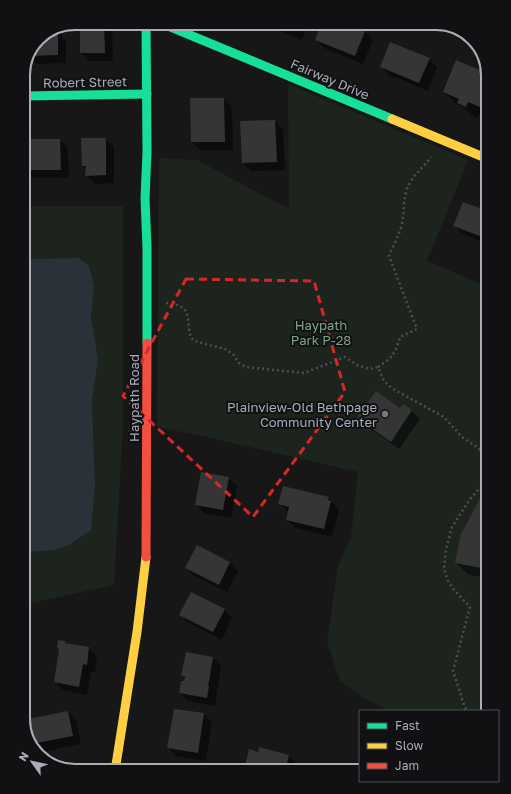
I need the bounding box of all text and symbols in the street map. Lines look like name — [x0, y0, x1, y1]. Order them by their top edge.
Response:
street label: Fairway Drive — [288, 55, 372, 103]
street label: Robert Street — [43, 73, 127, 91]
park label: Haypath Park P-28 — [291, 317, 351, 348]
street label: Haypath Road — [126, 354, 142, 442]
place label: Plainview-Old Bethpage Community Center — [227, 399, 377, 430]
marker: Plainview-Old Bethpage Community Center — [380, 409, 390, 419]
legend — [359, 710, 499, 782]
text: Fast — [395, 718, 420, 733]
text: Slow — [395, 738, 423, 753]
north arrow — [12, 742, 52, 782]
text: N — [15, 749, 31, 763]
text: Jam — [395, 758, 419, 773]

